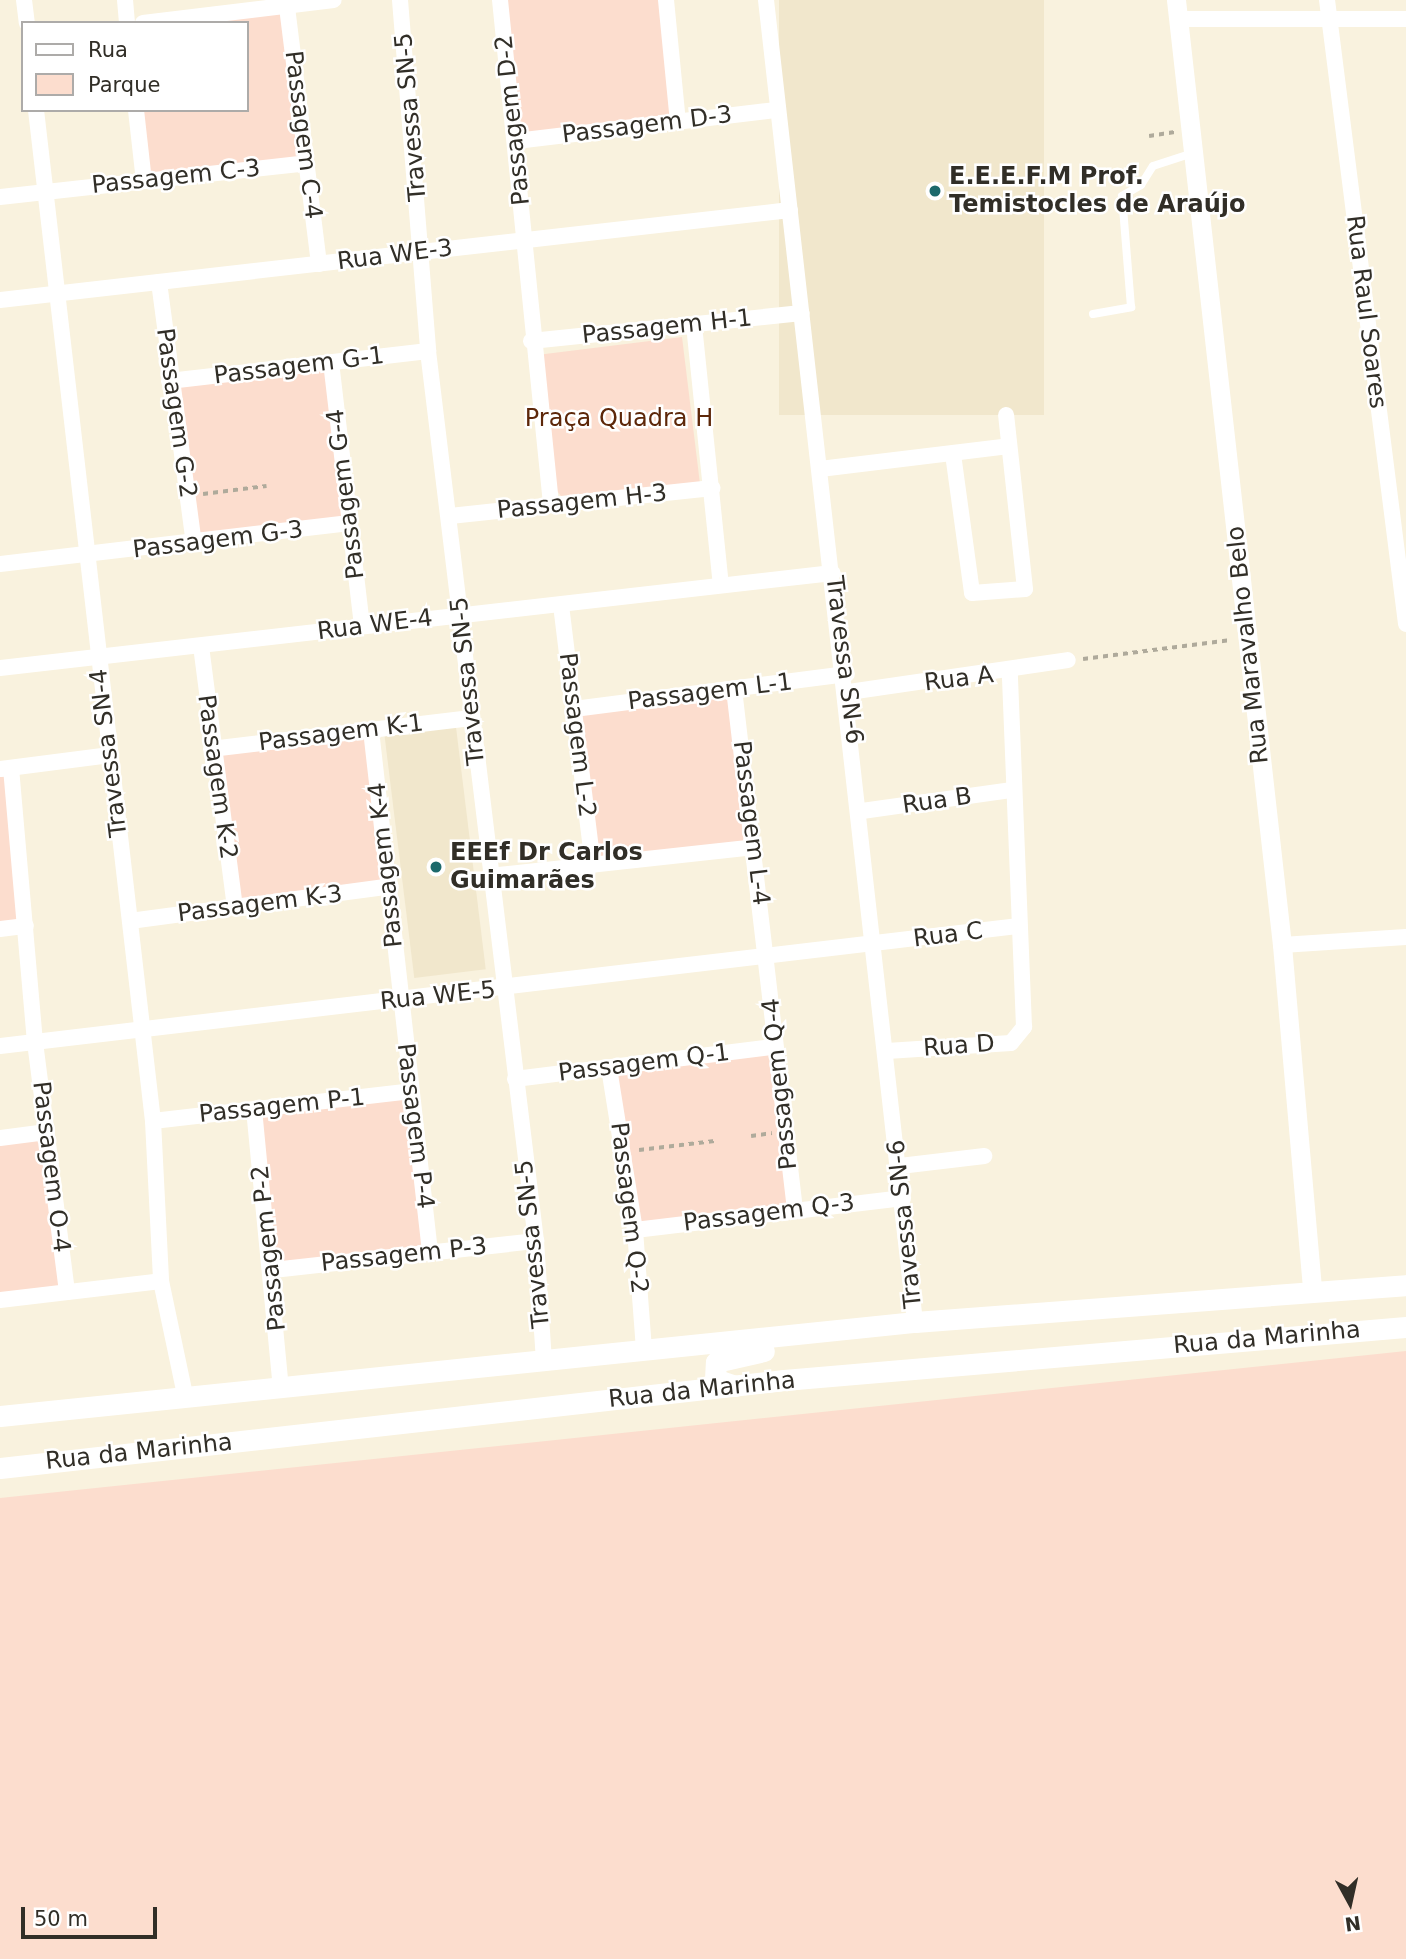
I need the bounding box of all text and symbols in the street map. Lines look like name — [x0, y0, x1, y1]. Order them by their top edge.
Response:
legend — [21, 21, 248, 112]
street label: Travessa SN-5 — [389, 31, 433, 203]
street label: Passagem D-2 — [490, 33, 536, 207]
text: Rua — [88, 38, 128, 62]
street label: Passagem C-4 — [278, 49, 328, 221]
text: Parque — [88, 73, 160, 97]
street label: Passagem D-3 — [560, 100, 734, 150]
street label: Passagem C-3 — [90, 154, 262, 200]
place label: E.E.E.F.M Prof. Temistocles de Araújo — [949, 163, 1246, 219]
marker: E.E.E.F.M Prof. Temistocles de Araújo — [927, 183, 943, 199]
street label: Rua Raul Soares — [1340, 214, 1392, 410]
street label: Rua WE-3 — [336, 234, 454, 276]
street label: Passagem H-1 — [581, 304, 753, 350]
street label: Passagem G-2 — [150, 326, 202, 500]
street label: Passagem G-1 — [212, 341, 386, 391]
park label: Praça Quadra H — [525, 405, 713, 433]
street label: Passagem G-4 — [321, 407, 371, 581]
street label: Passagem H-3 — [496, 479, 668, 525]
street label: Passagem G-3 — [131, 515, 305, 565]
street label: Rua Maravalho Belo — [1221, 525, 1275, 765]
street label: Travessa SN-6 — [819, 574, 869, 746]
street label: Travessa SN-5 — [445, 595, 491, 767]
street label: Rua WE-4 — [316, 604, 434, 646]
street label: Passagem L-2 — [553, 651, 601, 819]
street label: Rua A — [923, 660, 995, 698]
street label: Travessa SN-4 — [84, 667, 134, 839]
street label: Passagem L-1 — [626, 668, 794, 716]
street label: Passagem K-2 — [191, 693, 243, 861]
street label: Passagem K-1 — [257, 709, 425, 757]
street label: Passagem L-4 — [727, 739, 775, 907]
street label: Passagem K-4 — [363, 781, 409, 949]
street label: Rua B — [901, 782, 973, 820]
place label: EEEf Dr Carlos Guimarães — [450, 839, 643, 895]
marker: EEEf Dr Carlos Guimarães — [428, 859, 444, 875]
street label: Passagem K-3 — [176, 880, 344, 928]
street label: Rua C — [912, 916, 984, 954]
street label: Rua WE-5 — [379, 976, 497, 1016]
street label: Passagem Q-4 — [757, 997, 803, 1171]
street label: Rua D — [922, 1029, 996, 1063]
street label: Passagem Q-1 — [557, 1038, 731, 1088]
street label: Passagem P-4 — [391, 1042, 439, 1210]
street label: Passagem O-4 — [26, 1080, 76, 1254]
street label: Passagem P-1 — [198, 1083, 366, 1129]
street label: Passagem Q-2 — [604, 1121, 654, 1295]
street label: Travessa SN-6 — [882, 1138, 928, 1310]
street label: Travessa SN-5 — [510, 1158, 556, 1330]
street label: Passagem P-2 — [246, 1164, 292, 1332]
street label: Passagem Q-3 — [682, 1188, 856, 1238]
street label: Passagem P-3 — [320, 1232, 488, 1278]
street label: Rua da Marinha — [1172, 1315, 1362, 1361]
street label: Rua da Marinha — [607, 1366, 797, 1414]
street label: Rua da Marinha — [44, 1428, 234, 1476]
north arrow — [1315, 1868, 1385, 1938]
scale bar — [24, 1892, 161, 1936]
text: 50 m — [34, 1907, 88, 1931]
text: N — [1344, 1912, 1362, 1936]

